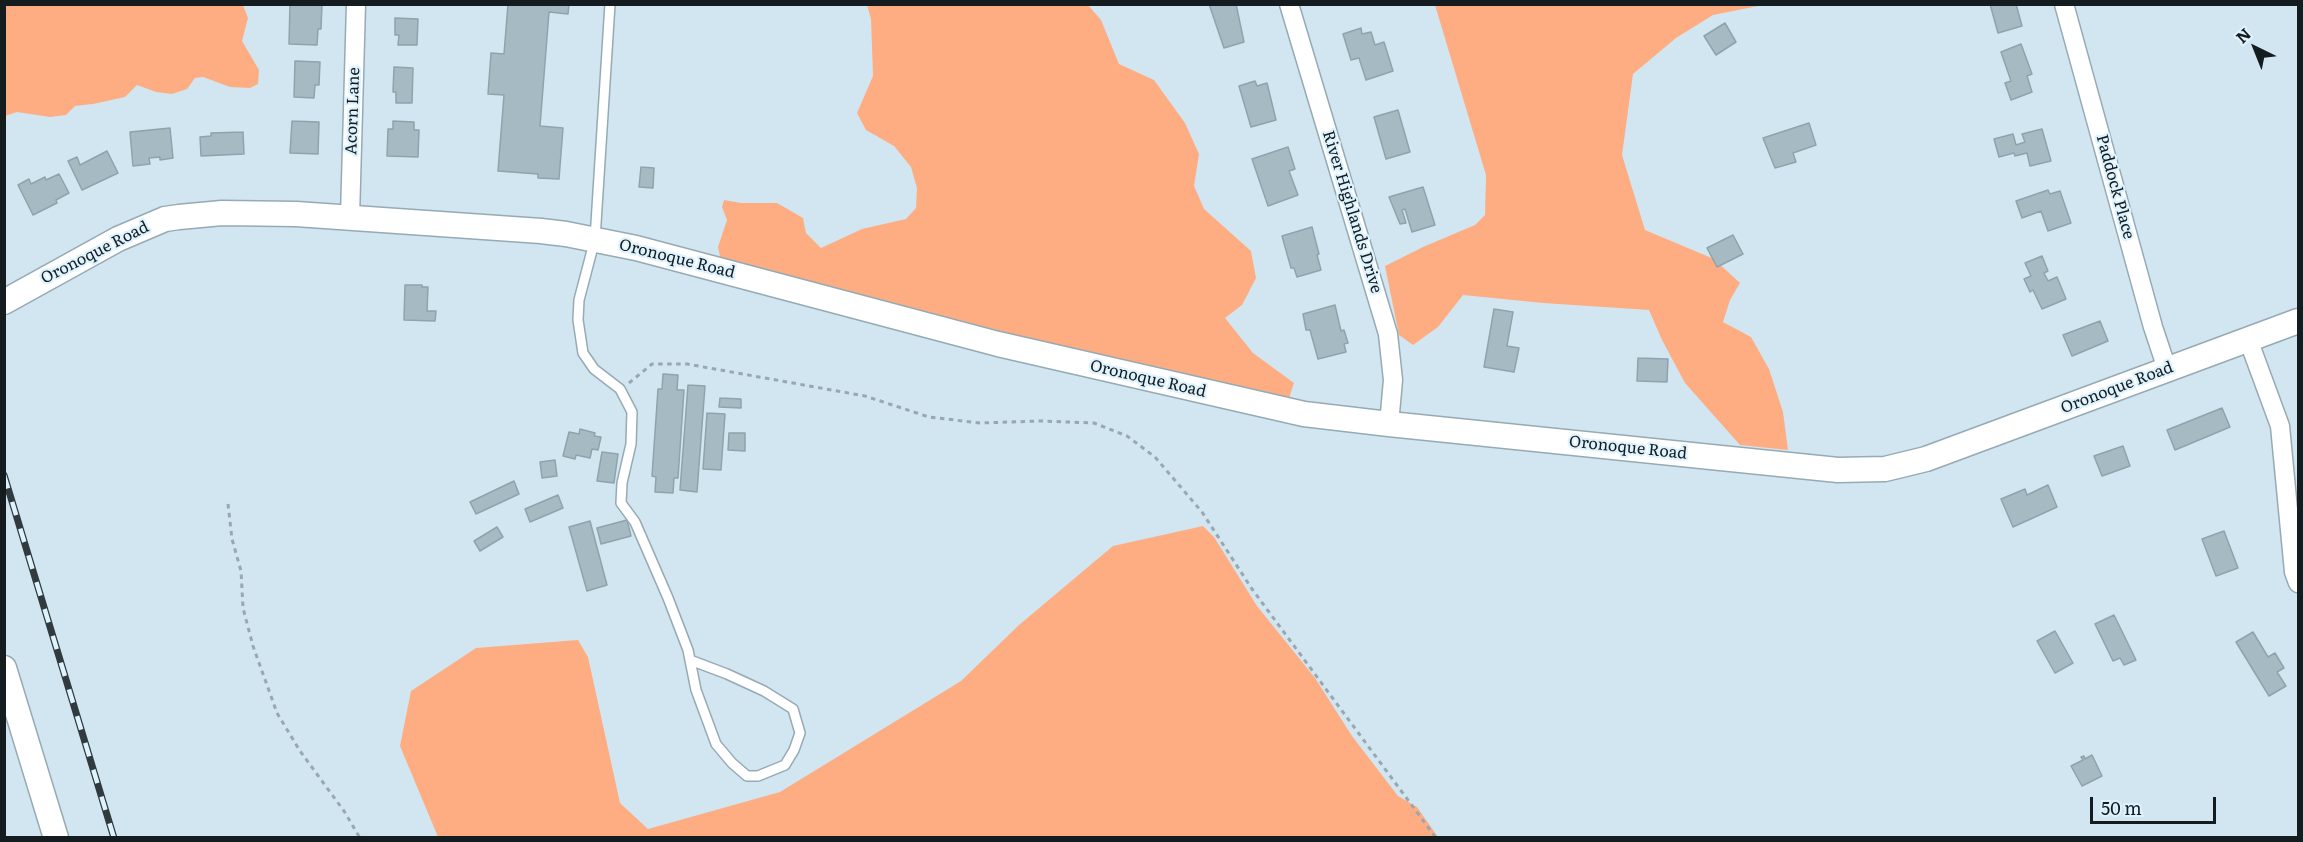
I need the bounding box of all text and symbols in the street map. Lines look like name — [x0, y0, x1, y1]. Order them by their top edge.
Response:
north arrow — [2225, 18, 2285, 78]
text: N — [2230, 21, 2256, 48]
street label: Acorn Lane — [342, 67, 364, 155]
street label: River Highlands Drive — [1318, 128, 1386, 296]
street label: Paddock Place — [2092, 133, 2138, 241]
street label: Oronoque Road — [38, 218, 152, 288]
street label: Oronoque Road — [617, 235, 737, 283]
street label: Oronoque Road — [1088, 356, 1208, 402]
street label: Oronoque Road — [2058, 358, 2176, 418]
street label: Oronoque Road — [1568, 432, 1688, 464]
scale bar — [2093, 785, 2219, 823]
text: 50 m — [2101, 794, 2142, 821]

